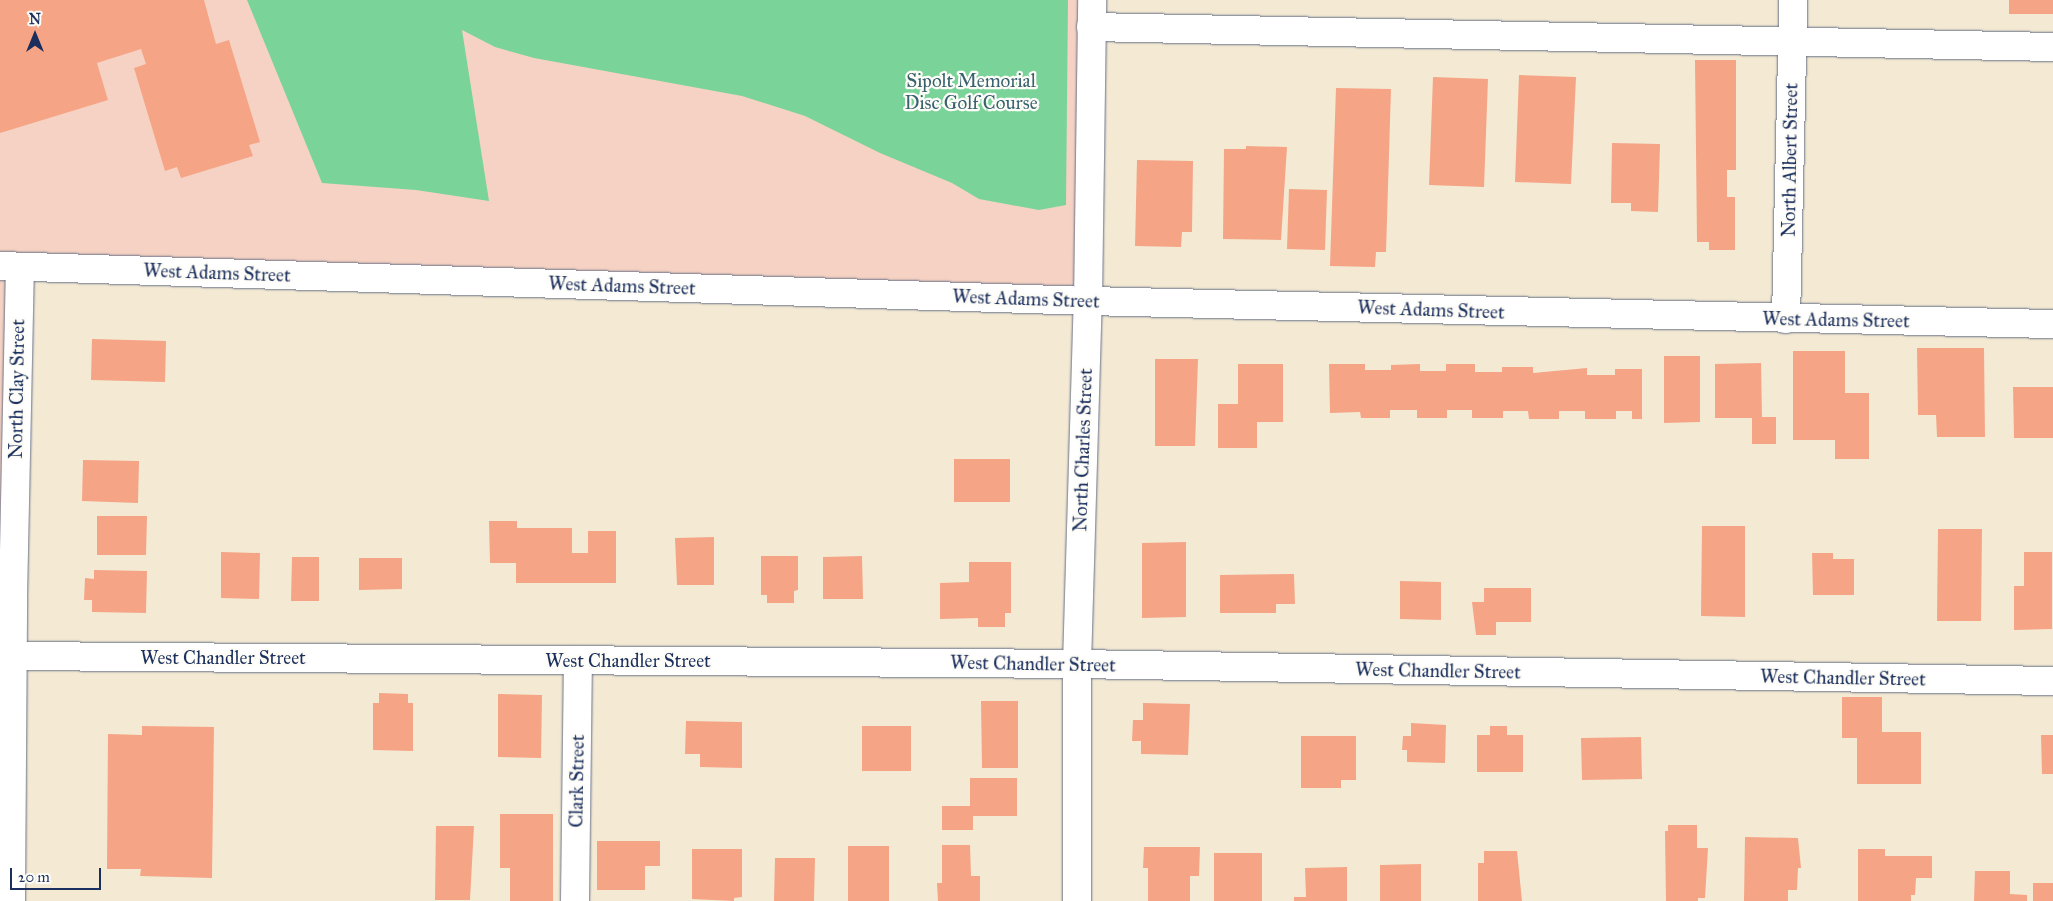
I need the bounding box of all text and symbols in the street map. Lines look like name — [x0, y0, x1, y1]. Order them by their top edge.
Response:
north arrow — [10, 10, 60, 60]
text: N — [29, 11, 41, 28]
park label: Sipolt Memorial Disc Golf Course — [904, 70, 1038, 114]
street label: North Albert Street — [1777, 83, 1803, 237]
street label: West Adams Street — [143, 259, 291, 287]
street label: West Adams Street — [548, 272, 696, 300]
street label: West Adams Street — [952, 285, 1100, 313]
street label: West Adams Street — [1357, 296, 1505, 324]
street label: West Adams Street — [1762, 307, 1910, 333]
street label: North Clay Street — [4, 319, 30, 459]
street label: North Charles Street — [1069, 368, 1097, 532]
street label: West Chandler Street — [140, 647, 306, 669]
street label: West Chandler Street — [545, 650, 711, 672]
street label: West Chandler Street — [950, 651, 1116, 677]
street label: West Chandler Street — [1355, 658, 1521, 684]
street label: West Chandler Street — [1760, 665, 1926, 691]
street label: Clark Street — [565, 734, 589, 828]
scale bar — [12, 858, 104, 890]
text: 20 m — [18, 868, 50, 886]

